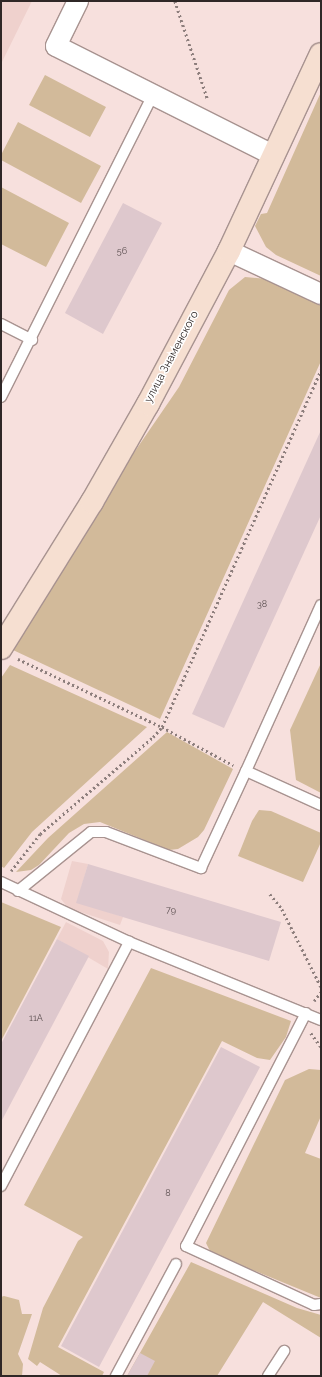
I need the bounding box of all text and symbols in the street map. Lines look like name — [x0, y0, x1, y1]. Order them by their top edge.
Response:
house number: 56 — [117, 246, 127, 256]
street label: улица Знаменского — [142, 309, 202, 405]
house number: 38 — [257, 599, 267, 609]
house number: 79 — [166, 905, 176, 915]
house number: 11А — [29, 1013, 43, 1023]
house number: 8 — [165, 1188, 171, 1198]

